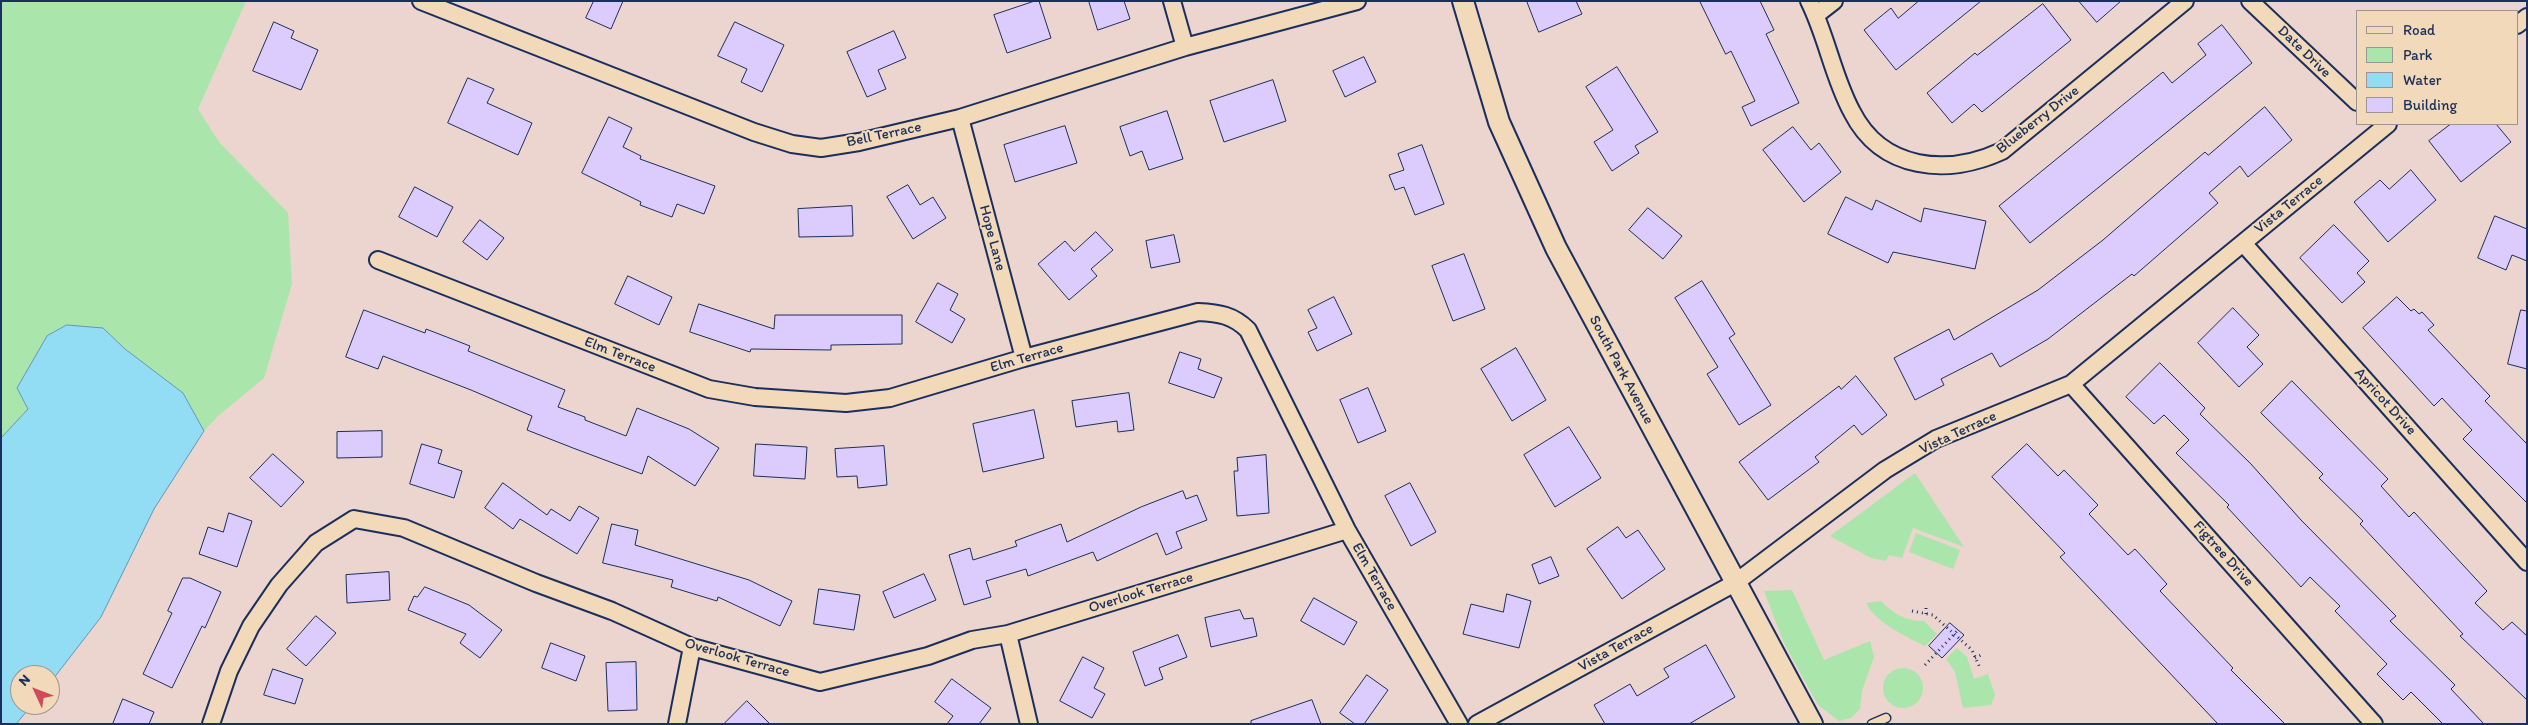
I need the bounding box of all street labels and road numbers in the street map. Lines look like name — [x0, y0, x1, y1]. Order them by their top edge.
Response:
street label: Date Drive — [2273, 22, 2335, 82]
street label: Blueberry Drive — [1993, 82, 2083, 158]
street label: Bell Terrace — [845, 118, 923, 152]
street label: Vista Terrace — [2251, 172, 2327, 238]
street label: Hope Lane — [975, 203, 1009, 273]
street label: South Park Avenue — [1585, 312, 1657, 428]
street label: Elm Terrace — [582, 333, 658, 377]
street label: Elm Terrace — [988, 339, 1066, 377]
street label: Apricot Drive — [2350, 365, 2420, 439]
street label: Vista Terrace — [1917, 407, 1999, 459]
street label: Figtree Drive — [2189, 517, 2257, 591]
street label: Elm Terrace — [1347, 540, 1401, 614]
street label: Overlook Terrace — [1086, 569, 1196, 617]
street label: Vista Terrace — [1575, 620, 1657, 676]
street label: Overlook Terrace — [682, 634, 792, 682]

